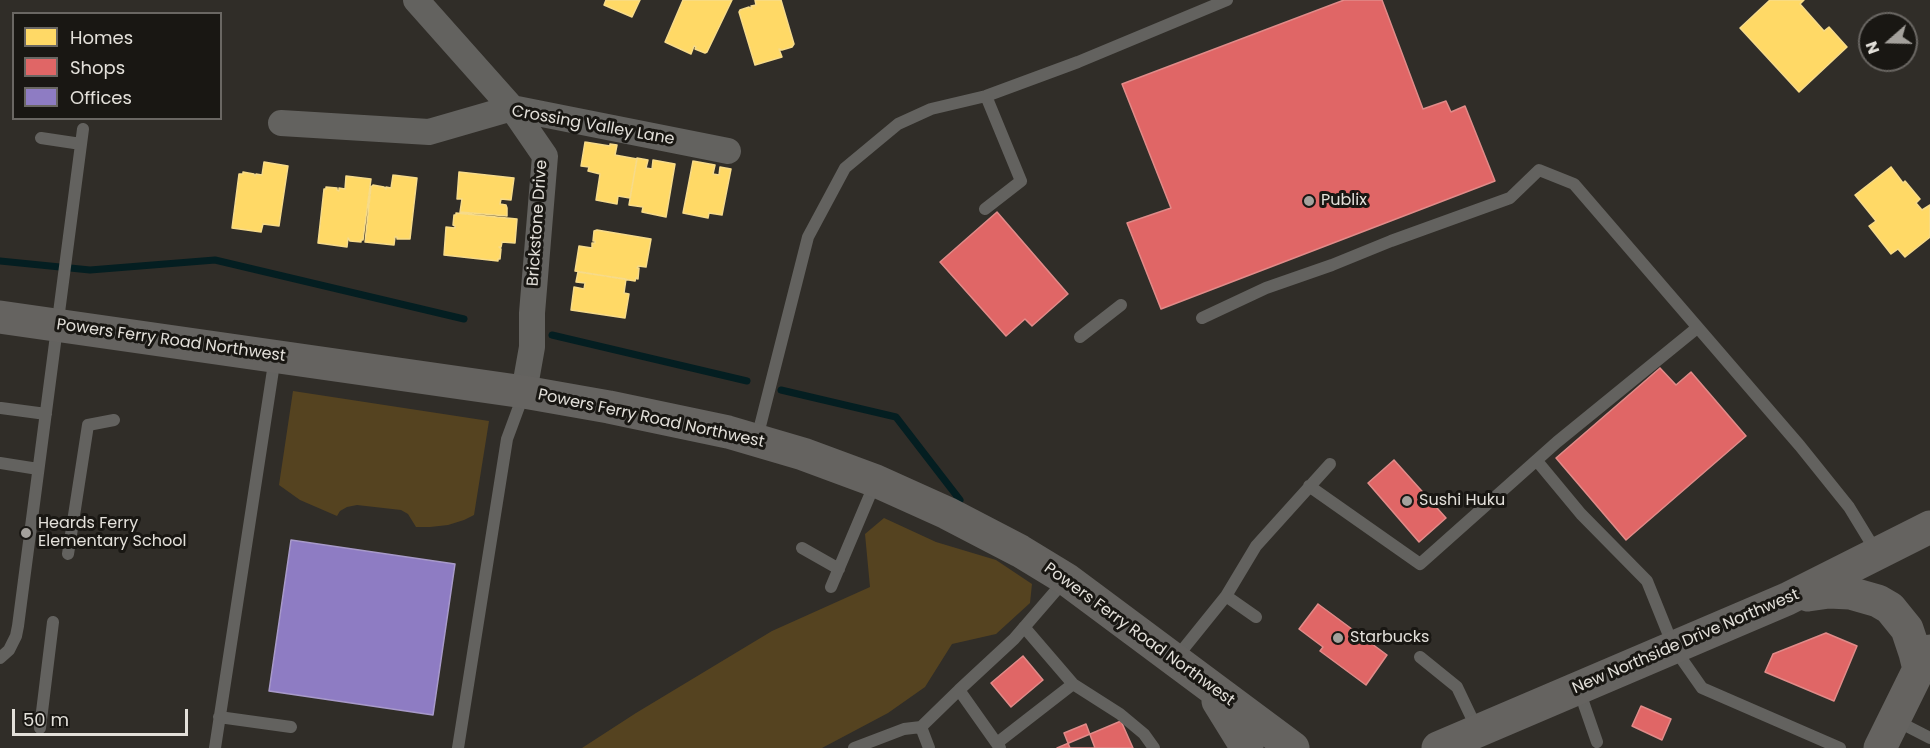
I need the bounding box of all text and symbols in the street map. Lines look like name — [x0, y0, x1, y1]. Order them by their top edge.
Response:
legend — [12, 12, 222, 120]
north arrow — [1858, 12, 1918, 72]
text: Homes — [70, 25, 133, 50]
text: N — [1860, 38, 1885, 57]
text: Shops — [70, 55, 125, 80]
text: Offices — [70, 85, 132, 110]
street label: Crossing Valley Lane — [510, 102, 676, 150]
street label: Brickstone Drive — [524, 159, 552, 287]
place label: Publix — [1321, 191, 1367, 211]
marker: Publix — [1302, 194, 1316, 208]
street label: Powers Ferry Road Northwest — [55, 315, 287, 367]
street label: Powers Ferry Road Northwest — [536, 386, 766, 452]
place label: Sushi Huku — [1419, 491, 1505, 511]
marker: Sushi Huku — [1400, 494, 1414, 508]
place label: Heards Ferry Elementary School — [38, 514, 186, 552]
marker: Heards Ferry Elementary School — [19, 526, 33, 540]
street label: Powers Ferry Road Northwest — [1040, 559, 1238, 711]
street label: New Northside Drive Northwest — [1570, 585, 1802, 699]
place label: Starbucks — [1350, 628, 1429, 648]
marker: Starbucks — [1331, 631, 1345, 645]
scale bar — [15, 697, 190, 735]
text: 50 m — [23, 707, 69, 732]

